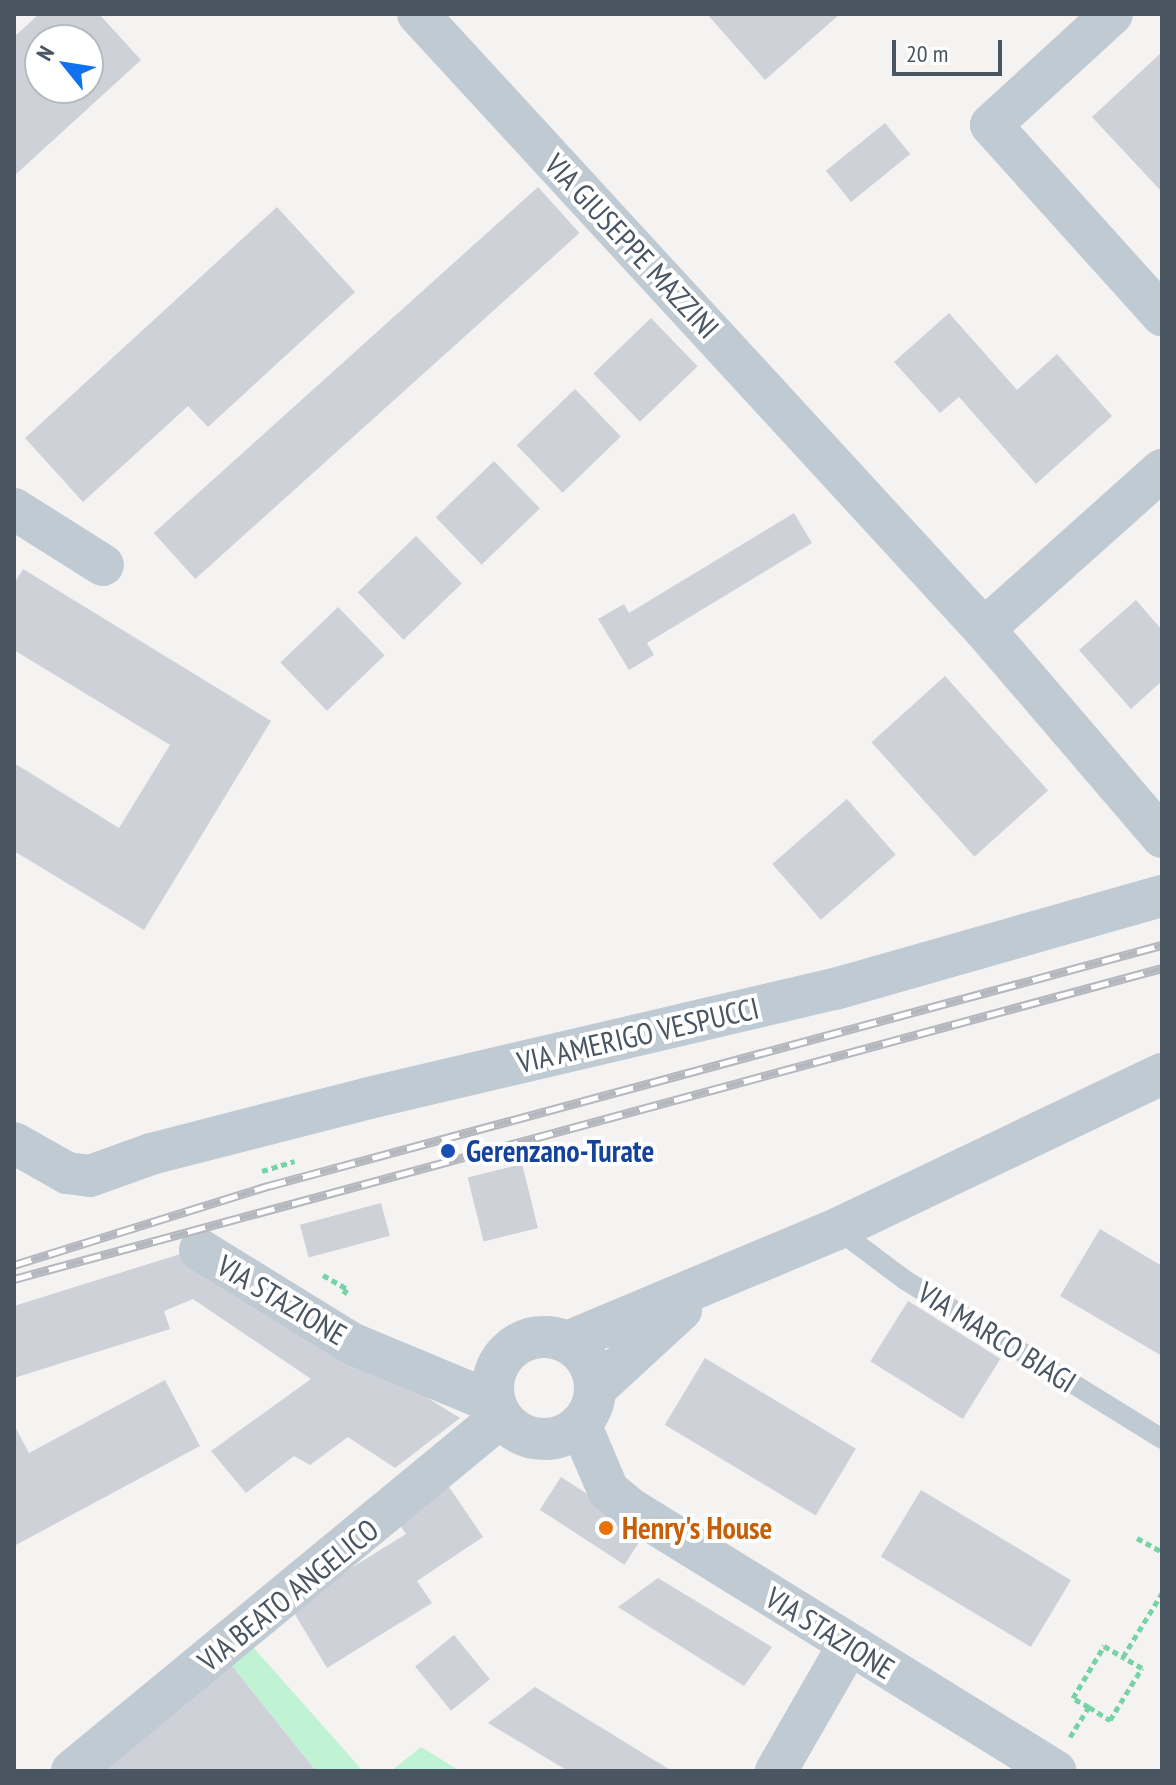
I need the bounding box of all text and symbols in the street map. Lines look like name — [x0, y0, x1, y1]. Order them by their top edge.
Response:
north arrow — [24, 24, 104, 104]
scale bar — [896, 24, 1006, 74]
text: 20 m — [906, 38, 948, 69]
text: N — [30, 41, 60, 65]
street label: VIA GIUSEPPE MAZZINI — [537, 146, 727, 346]
street label: VIA AMERIGO VESPUCCI — [513, 989, 763, 1081]
place label: Gerenzano-Turate — [466, 1133, 654, 1169]
marker: Gerenzano-Turate — [437, 1140, 459, 1162]
street label: VIA STAZIONE — [210, 1247, 354, 1353]
street label: VIA MARCO BIAGI — [911, 1274, 1083, 1400]
place label: Henry's House — [622, 1510, 772, 1546]
street label: VIA BEATO ANGELICO — [190, 1511, 386, 1679]
marker: Henry's House — [597, 1519, 615, 1537]
street label: VIA STAZIONE — [759, 1579, 901, 1687]

